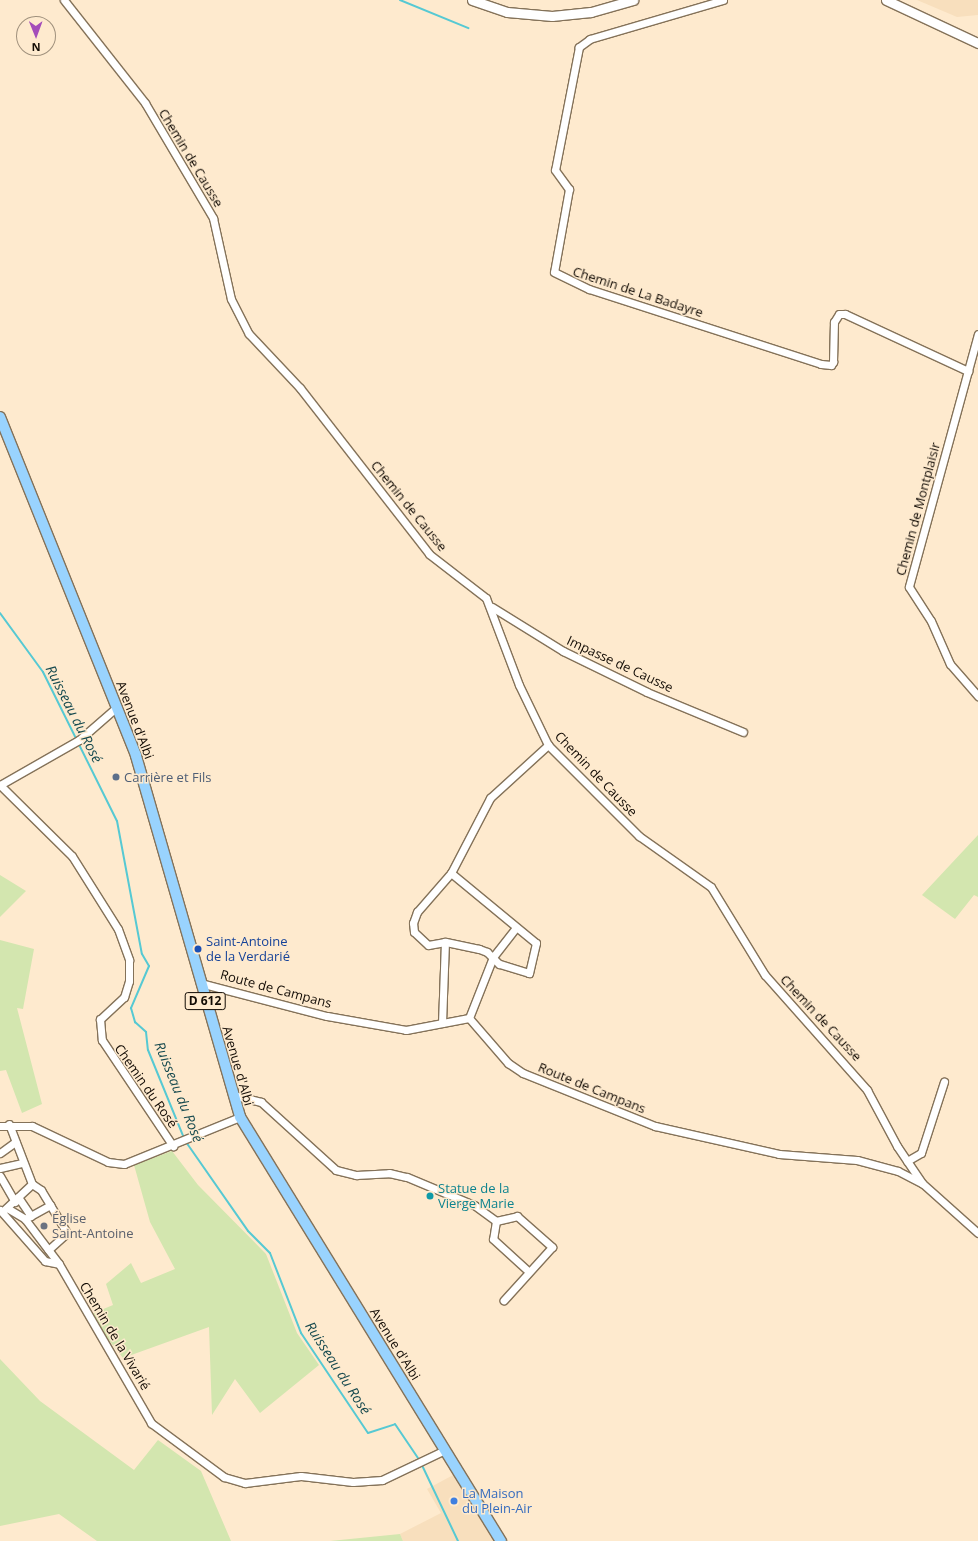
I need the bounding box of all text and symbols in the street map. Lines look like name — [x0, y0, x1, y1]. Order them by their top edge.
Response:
north arrow — [16, 16, 56, 56]
text: N — [32, 40, 41, 55]
street label: Chemin de Causse — [156, 106, 226, 210]
street label: Chemin de La Badayre — [571, 264, 705, 320]
street label: Chemin de Montplaisir — [893, 441, 943, 577]
street label: Chemin de Causse — [368, 458, 450, 554]
street label: Impasse de Causse — [564, 633, 676, 695]
water label: Ruisseau du Rosé — [42, 663, 106, 765]
street label: Avenue d'Albi — [113, 679, 157, 761]
street label: Chemin de Causse — [552, 728, 640, 820]
place label: Carrière et Fils — [124, 769, 211, 785]
marker: Carrière et Fils — [111, 772, 121, 782]
place label: Saint-Antoine de la Verdarié — [206, 934, 290, 965]
marker: Saint-Antoine de la Verdarié — [193, 944, 203, 954]
street label: Route de Campans — [219, 967, 333, 1011]
street label: Chemin de Causse — [777, 972, 865, 1064]
road number: D 612 — [184, 991, 226, 1011]
street label: Avenue d'Albi — [219, 1024, 257, 1108]
water label: Ruisseau du Rosé — [151, 1039, 207, 1145]
street label: Chemin du Rosé — [111, 1041, 181, 1131]
street label: Route de Campans — [536, 1059, 648, 1117]
place label: Statue de la Vierge Marie — [438, 1181, 514, 1212]
marker: Statue de la Vierge Marie — [425, 1191, 435, 1201]
place label: Église Saint-Antoine — [52, 1211, 134, 1242]
marker: Église Saint-Antoine — [39, 1221, 49, 1231]
street label: Chemin de la Vivarié — [77, 1279, 153, 1393]
street label: Avenue d'Albi — [367, 1305, 423, 1383]
water label: Ruisseau du Rosé — [302, 1319, 374, 1417]
place label: La Maison du Plein-Air — [462, 1486, 532, 1517]
marker: La Maison du Plein-Air — [449, 1496, 459, 1506]

